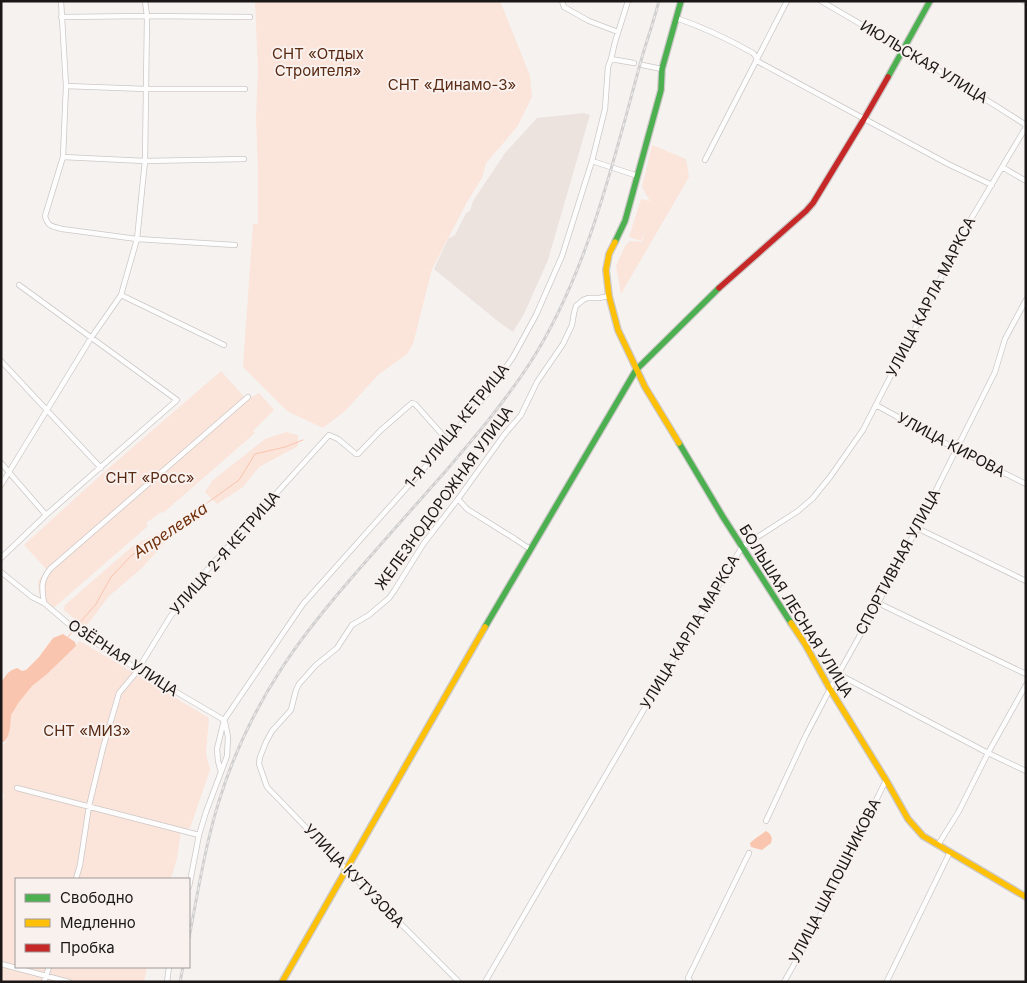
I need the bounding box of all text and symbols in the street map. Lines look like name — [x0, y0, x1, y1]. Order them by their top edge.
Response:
street label: ИЮЛЬСКАЯ УЛИЦА — [857, 16, 992, 107]
park label: СНТ «Отдых Строителя» — [272, 44, 364, 80]
park label: СНТ «Динамо-3» — [388, 75, 516, 94]
street label: УЛИЦА КАРЛА МАРКСА — [882, 214, 979, 380]
street label: 1-Я УЛИЦА КЕТРИЦА — [400, 359, 513, 492]
street label: ЖЕЛЕЗНОДОРОЖНАЯ УЛИЦА — [371, 402, 517, 593]
street label: УЛИЦА КИРОВА — [894, 408, 1009, 481]
park label: СНТ «Росс» — [105, 468, 195, 487]
street label: СПОРТИВНАЯ УЛИЦА — [851, 486, 944, 638]
street label: УЛИЦА 2-Я КЕТРИЦА — [166, 487, 284, 619]
water label: Апрелевка — [128, 498, 211, 563]
street label: БОЛЬШАЯ ЛЕСНАЯ УЛИЦА — [735, 521, 858, 701]
street label: УЛИЦА КАРЛА МАРКСА — [636, 551, 743, 713]
street label: ОЗЁРНАЯ УЛИЦА — [65, 615, 182, 700]
park label: СНТ «МИЗ» — [43, 721, 131, 740]
street label: УЛИЦА ШАПОШНИКОВА — [785, 795, 884, 966]
street label: УЛИЦА КУТУЗОВА — [300, 820, 409, 932]
legend — [15, 878, 190, 968]
text: Свободно — [60, 888, 134, 907]
text: Медленно — [60, 913, 136, 932]
text: Пробка — [60, 938, 115, 957]

